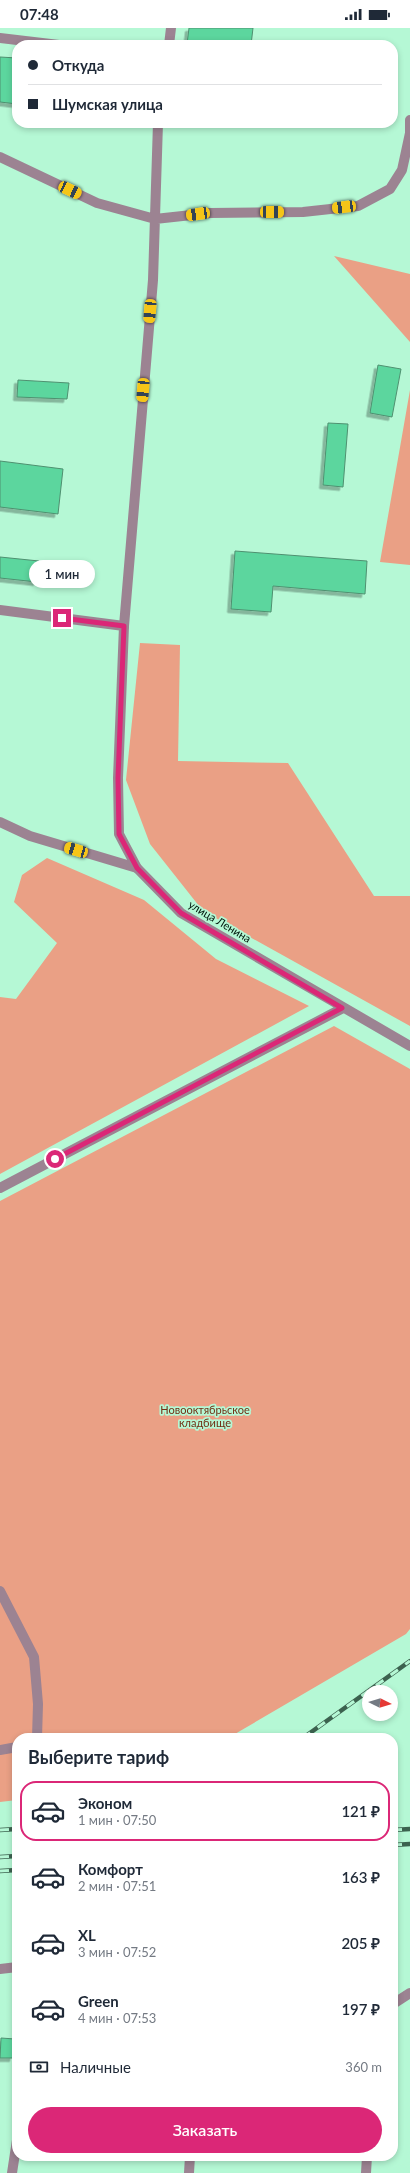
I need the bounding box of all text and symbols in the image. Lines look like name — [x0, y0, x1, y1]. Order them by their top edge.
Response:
text: 07:48 — [20, 5, 59, 23]
text: Откуда — [52, 56, 104, 74]
text: Шумская улица — [52, 95, 163, 113]
car — [57, 179, 83, 201]
car — [331, 200, 357, 214]
car — [185, 206, 211, 222]
car — [260, 206, 284, 218]
car — [143, 299, 157, 323]
car — [136, 378, 150, 402]
callout: 1 мин — [29, 560, 95, 588]
text: 1 мин — [45, 566, 79, 582]
route end — [53, 609, 71, 627]
car — [63, 841, 89, 859]
street label: улица Ленина — [186, 897, 254, 945]
route start — [46, 1150, 64, 1168]
park label: Новооктябрьское кладбище — [160, 1403, 250, 1429]
north arrow — [362, 1685, 398, 1721]
map controls — [362, 1685, 398, 1721]
text: Выберите тариф — [28, 1746, 169, 1768]
icon: car — [30, 1793, 66, 1829]
text: Эконом — [78, 1794, 132, 1812]
text: 121 ₽ — [341, 1802, 380, 1820]
text: 1 мин · 07:50 — [78, 1812, 156, 1828]
icon: car — [30, 1859, 66, 1895]
text: Комфорт — [78, 1860, 143, 1878]
text: 163 ₽ — [341, 1868, 380, 1886]
text: 2 мин · 07:51 — [78, 1878, 156, 1894]
icon: car — [30, 1925, 66, 1961]
text: XL — [78, 1926, 96, 1944]
text: 205 ₽ — [341, 1934, 380, 1952]
text: 3 мин · 07:52 — [78, 1944, 156, 1960]
icon: car — [30, 1991, 66, 2027]
text: Green — [78, 1992, 119, 2010]
text: 197 ₽ — [341, 2000, 380, 2018]
text: 4 мин · 07:53 — [78, 2010, 156, 2026]
icon: cash — [28, 2056, 50, 2078]
text: Наличные — [60, 2058, 131, 2076]
text: 360 m — [345, 2059, 382, 2075]
button: Заказать — [28, 2107, 382, 2153]

